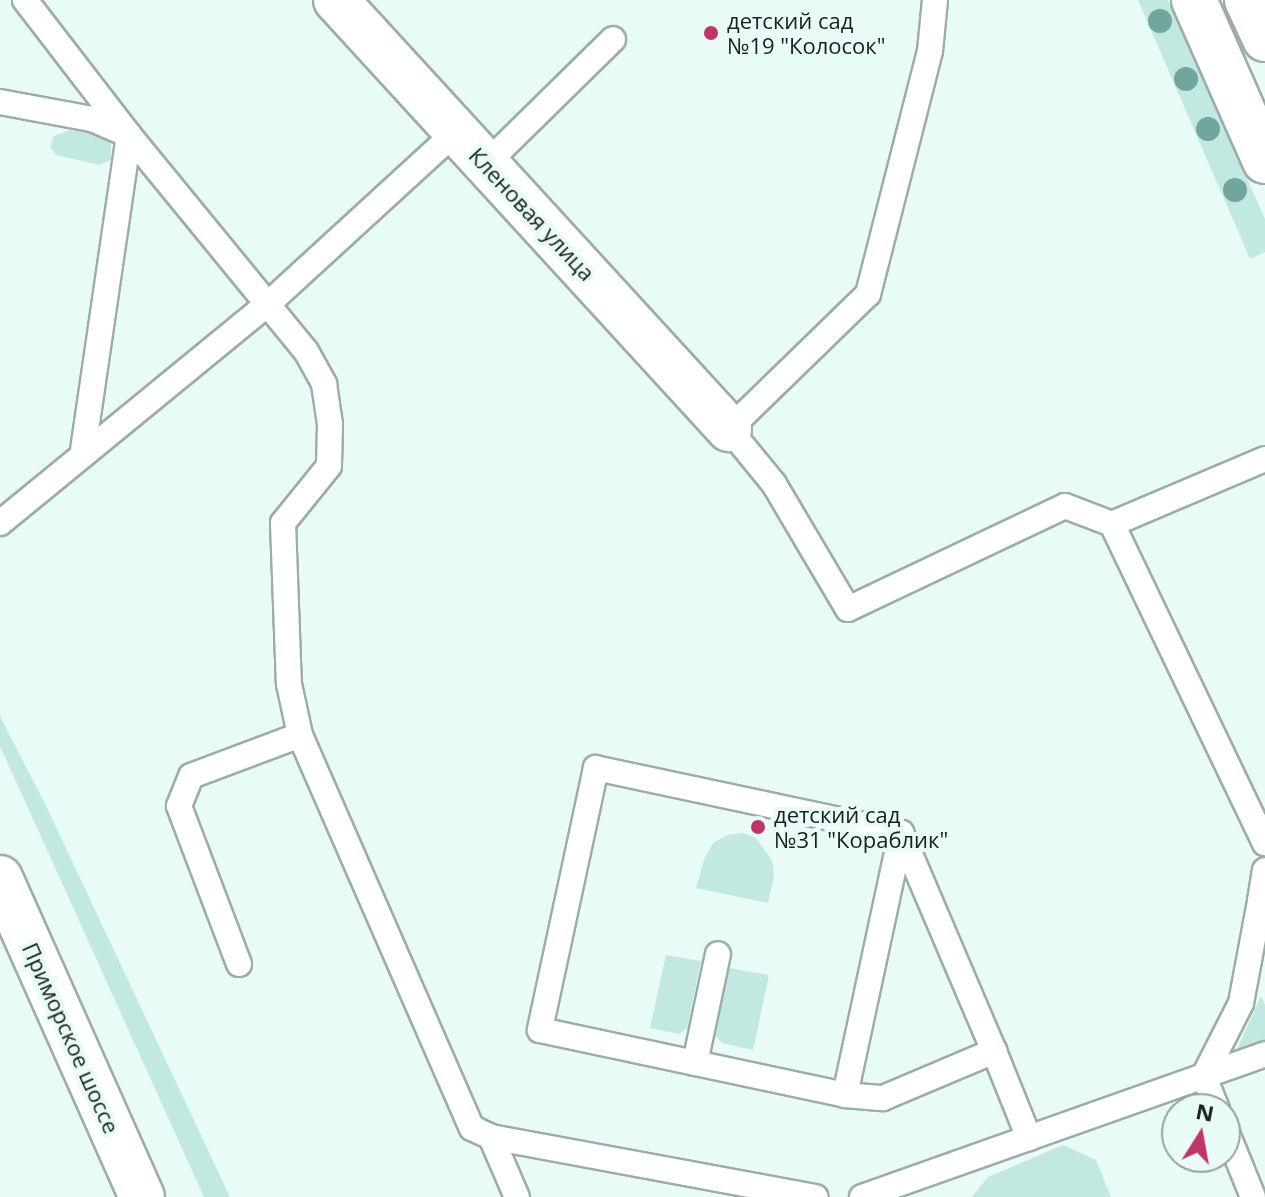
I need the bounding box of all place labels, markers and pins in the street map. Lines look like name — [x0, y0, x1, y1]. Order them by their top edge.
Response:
place label: детский сад №19 "Колосок" — [727, 7, 885, 58]
marker: детский сад №19 "Колосок" — [702, 24, 720, 42]
place label: детский сад №31 "Кораблик" — [774, 801, 948, 852]
marker: детский сад №31 "Кораблик" — [749, 818, 767, 836]

